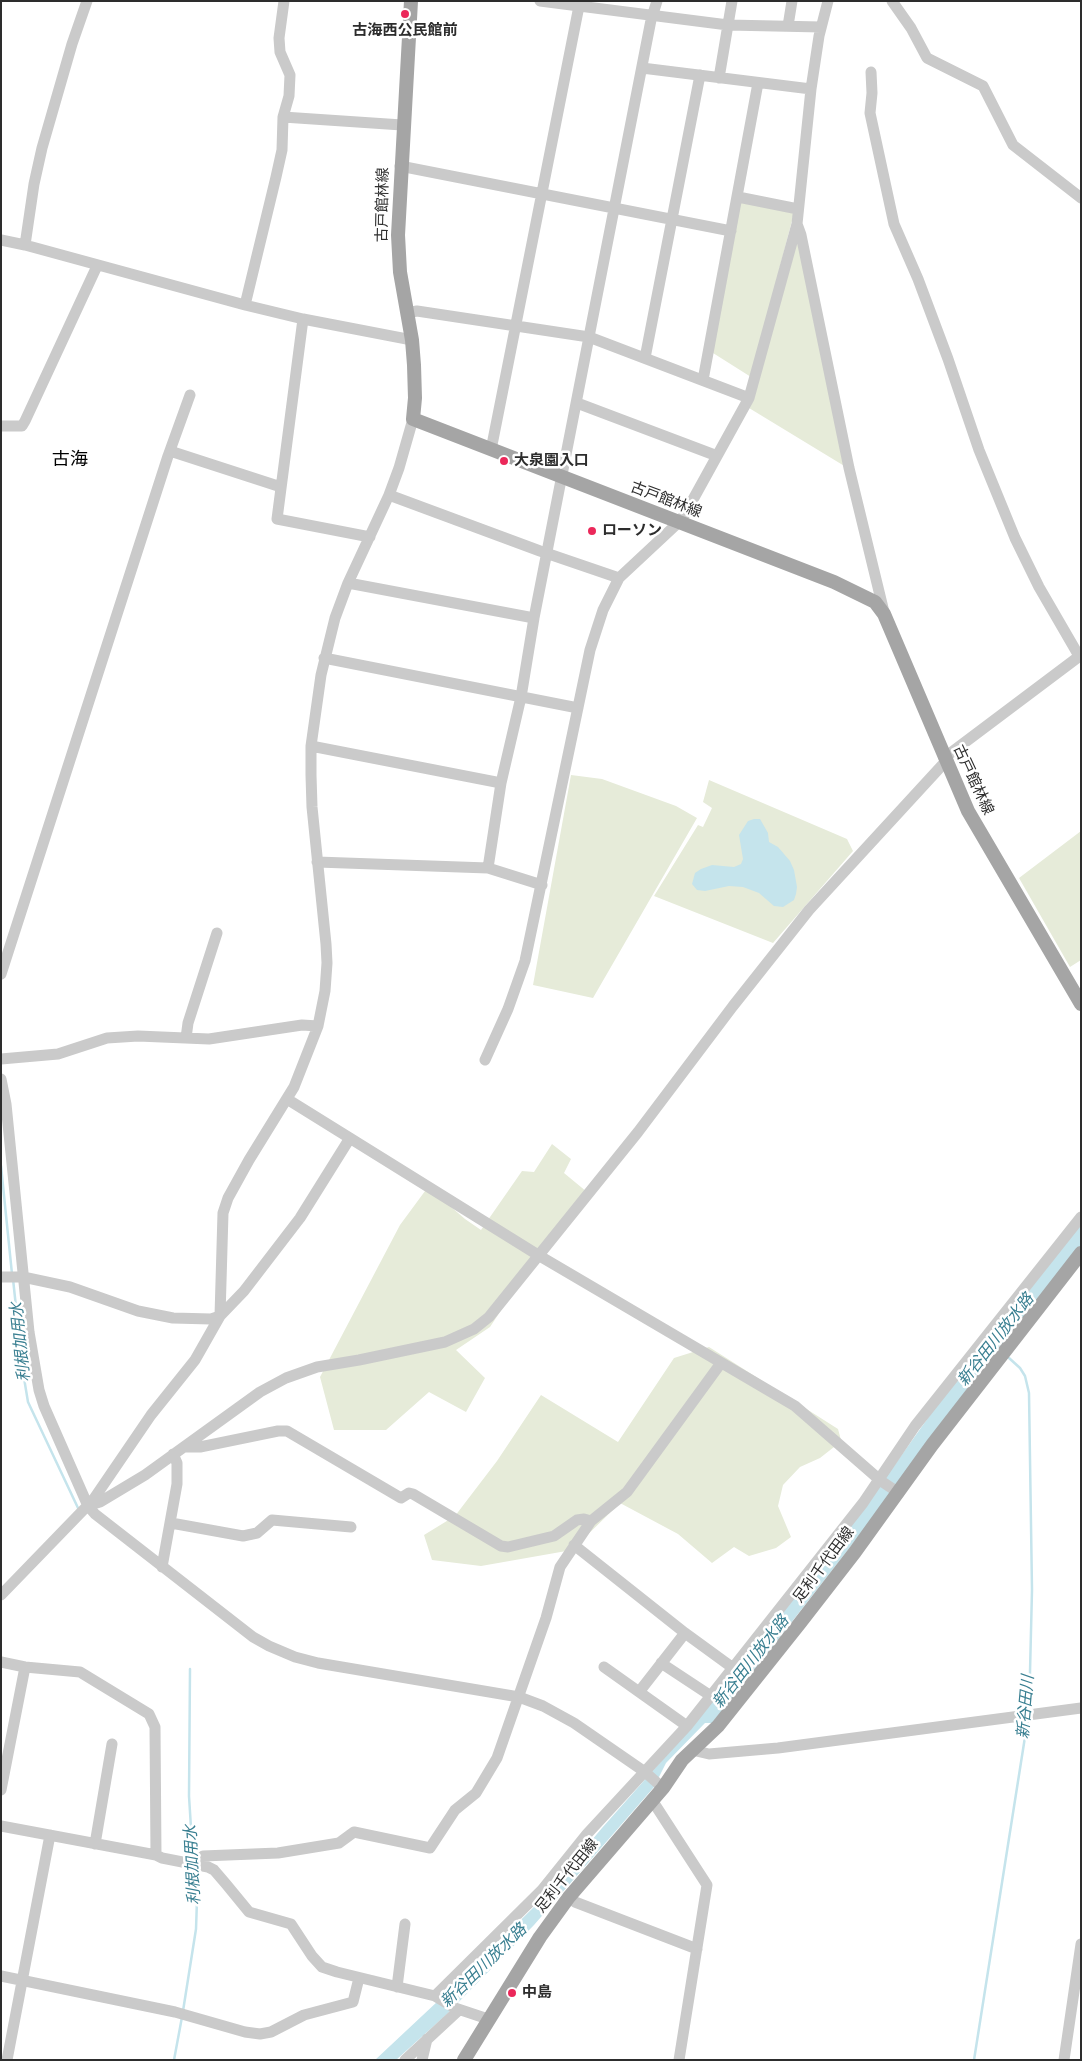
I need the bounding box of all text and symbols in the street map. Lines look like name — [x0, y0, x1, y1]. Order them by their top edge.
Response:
marker: 古海西公民館前 — [399, 8, 411, 20]
place label: 古海西公民館前 — [353, 22, 457, 40]
street label: 古戸館林線 — [373, 167, 393, 243]
district label: 古海 — [52, 449, 88, 471]
place label: 大泉園入口 — [514, 452, 589, 470]
marker: 大泉園入口 — [498, 455, 510, 467]
street label: 古戸館林線 — [628, 478, 704, 522]
place label: ローソン — [602, 522, 662, 540]
marker: ローソン — [586, 525, 598, 537]
street label: 古戸館林線 — [949, 742, 997, 818]
water label: 新谷田川放水路 — [954, 1290, 1038, 1390]
water label: 利根加用水 — [7, 1301, 35, 1383]
street label: 足利千代田線 — [790, 1524, 858, 1606]
water label: 新谷田川放水路 — [709, 1612, 793, 1712]
water label: 新谷田川 — [1014, 1674, 1038, 1740]
water label: 利根加用水 — [181, 1825, 205, 1905]
street label: 足利千代田線 — [532, 1835, 602, 1917]
water label: 新谷田川放水路 — [437, 1920, 531, 2012]
place label: 中島 — [522, 1984, 552, 2002]
marker: 中島 — [506, 1987, 518, 1999]

